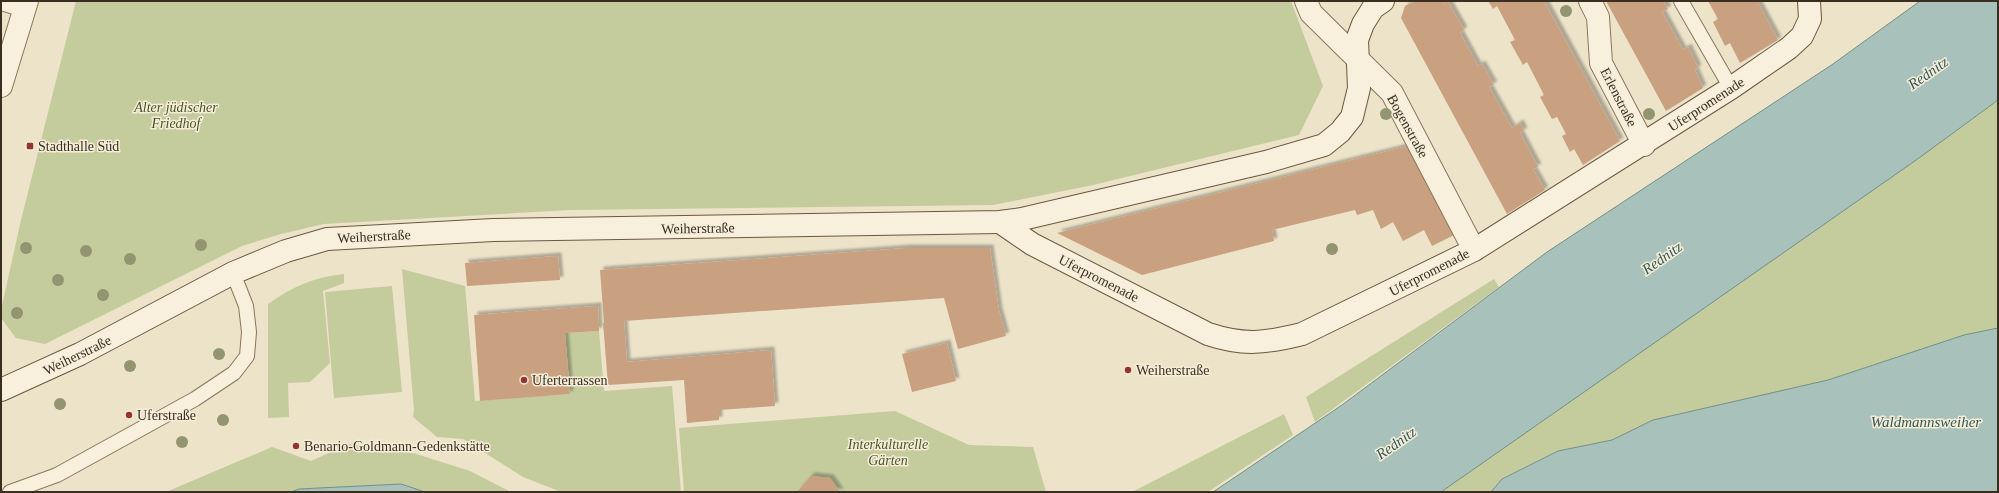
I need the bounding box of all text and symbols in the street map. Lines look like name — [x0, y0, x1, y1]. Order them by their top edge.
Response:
water label: Rednitz — [1904, 53, 1951, 93]
street label: Erlenstraße — [1597, 65, 1640, 129]
street label: Uferpromenade — [1665, 74, 1747, 135]
street label: Bogenstraße — [1384, 92, 1431, 160]
park label: Alter jüdischer Friedhof — [133, 100, 218, 131]
place label: Stadthalle Süd — [38, 139, 119, 154]
marker: Stadthalle Süd — [25, 141, 35, 151]
street label: Weiherstraße — [661, 220, 735, 237]
street label: Weiherstraße — [337, 227, 411, 246]
water label: Rednitz — [1638, 238, 1685, 278]
street label: Uferpromenade — [1387, 246, 1472, 299]
street label: Uferpromenade — [1056, 252, 1141, 305]
street label: Weiherstraße — [41, 333, 114, 378]
place label: Weiherstraße — [1136, 363, 1210, 378]
marker: Weiherstraße — [1123, 365, 1133, 375]
place label: Uferterrassen — [532, 373, 607, 388]
marker: Uferterrassen — [519, 375, 529, 385]
place label: Uferstraße — [137, 408, 196, 423]
marker: Uferstraße — [124, 410, 134, 420]
water label: Waldmannsweiher — [1871, 414, 1981, 430]
water label: Rednitz — [1372, 423, 1419, 463]
park label: Interkulturelle Gärten — [847, 437, 928, 468]
place label: Benario-Goldmann-Gedenkstätte — [304, 439, 490, 454]
marker: Benario-Goldmann-Gedenkstätte — [291, 441, 301, 451]

